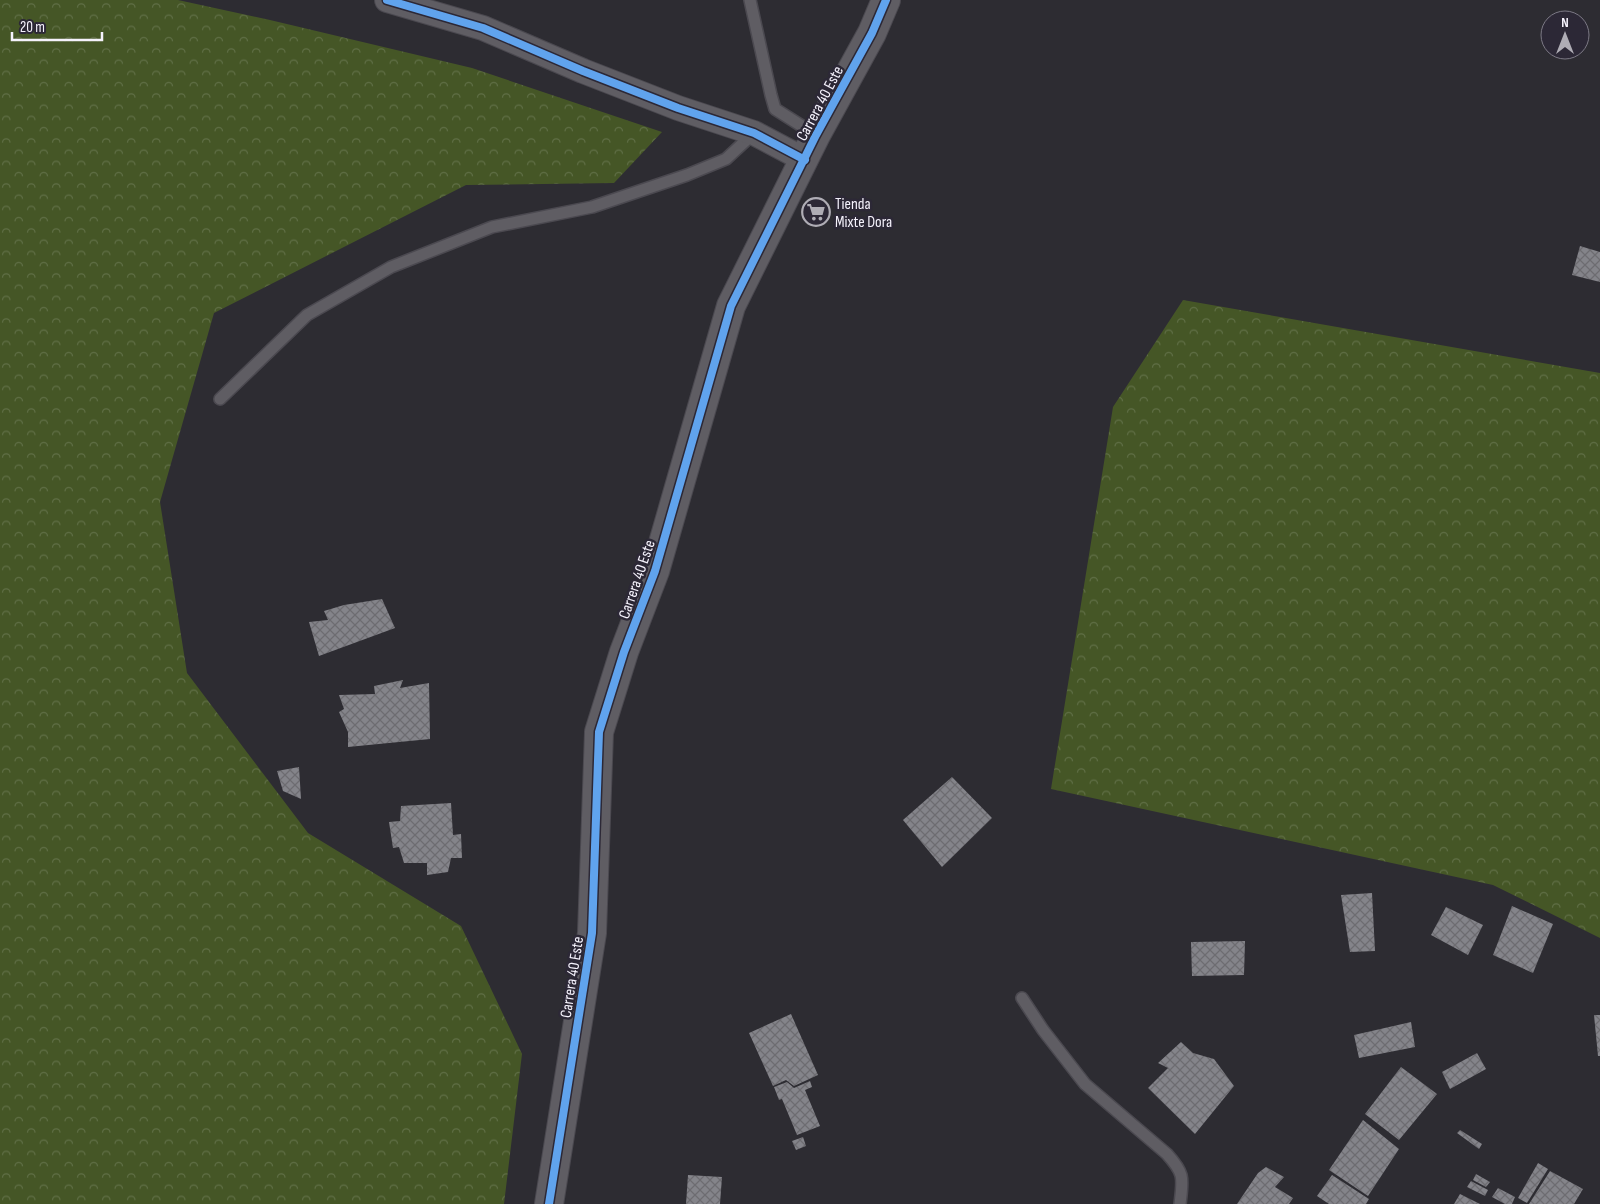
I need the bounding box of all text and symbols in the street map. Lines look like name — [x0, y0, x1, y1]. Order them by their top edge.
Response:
scale bar — [12, 10, 102, 42]
north arrow — [1540, 10, 1590, 60]
text: N — [1561, 14, 1569, 31]
text: 20 m — [20, 18, 45, 37]
street label: Carrera 40 Este — [793, 63, 848, 144]
place label: Tienda Mixte Dora — [835, 195, 892, 232]
supermarket icon: Tienda Mixte Dora — [801, 197, 831, 227]
street label: Carrera 40 Este — [615, 538, 660, 621]
street label: Carrera 40 Este — [557, 935, 588, 1019]

